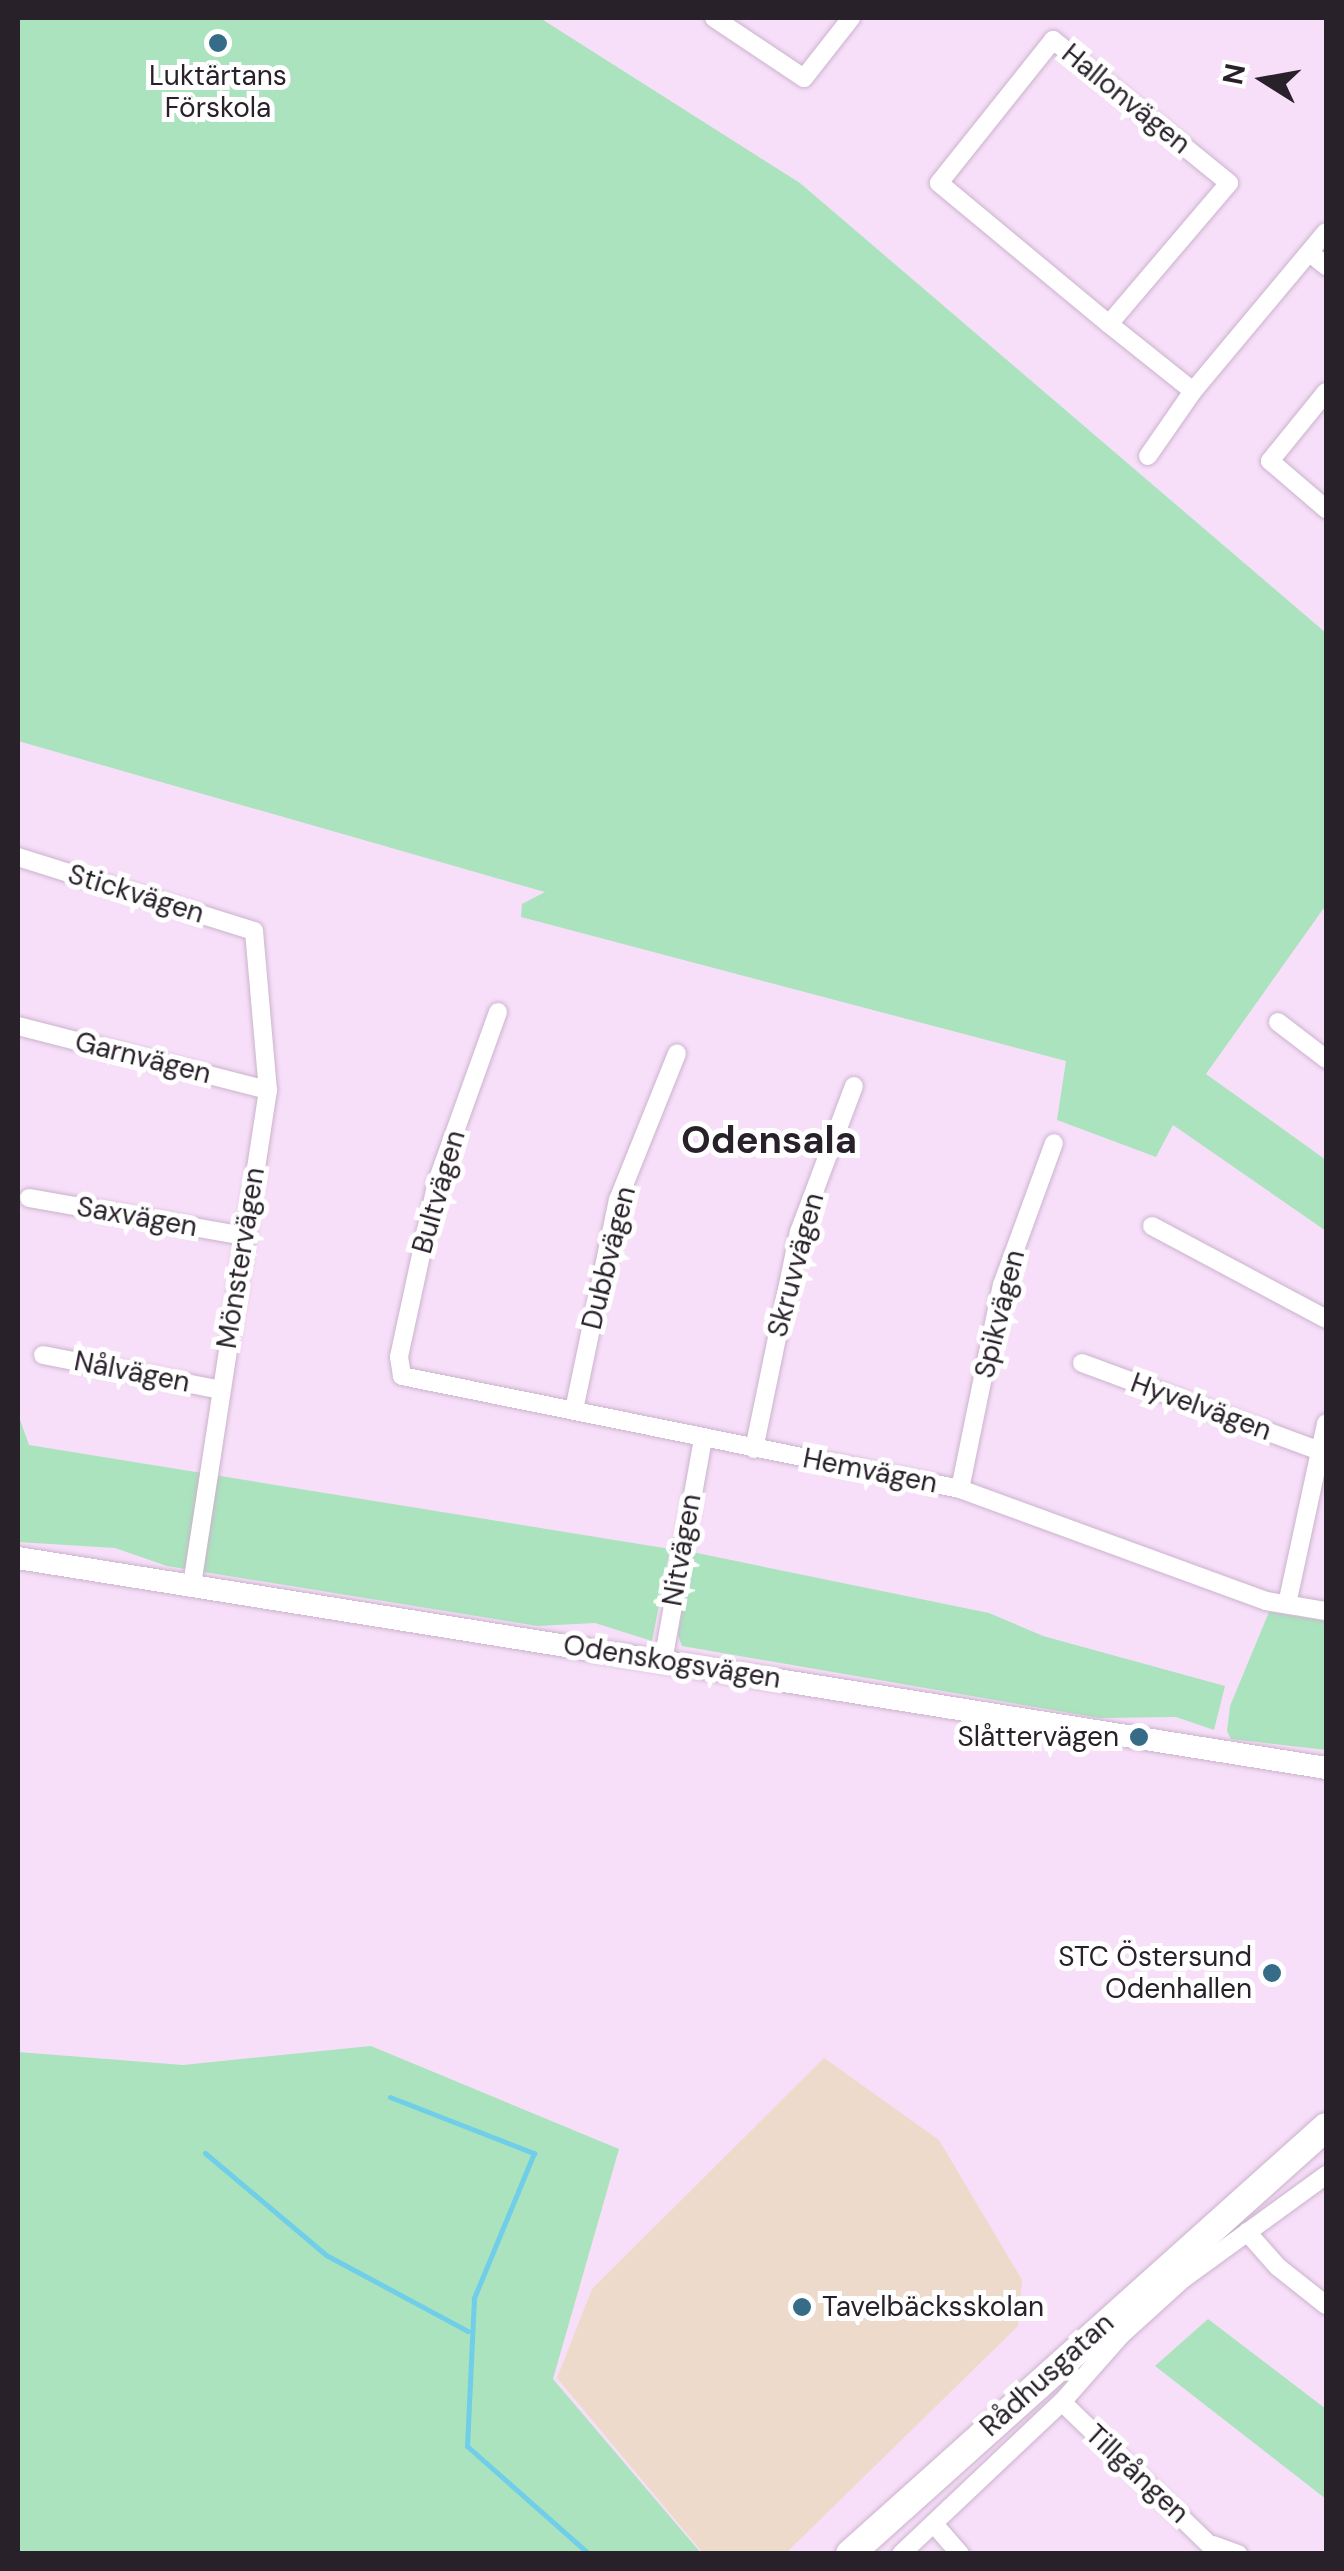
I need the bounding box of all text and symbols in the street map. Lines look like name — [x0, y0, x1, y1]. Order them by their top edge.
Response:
north arrow — [1214, 30, 1314, 130]
marker: Luktärtans Förskola — [207, 32, 229, 54]
street label: Hallonvägen — [1055, 37, 1197, 161]
place label: Luktärtans Förskola — [149, 59, 287, 125]
text: N — [1214, 61, 1254, 88]
street label: Stickvägen — [64, 857, 208, 931]
street label: Garnvägen — [72, 1025, 214, 1091]
district label: Odensala — [681, 1118, 857, 1164]
street label: Bultvägen — [405, 1127, 473, 1257]
street label: Mönstervägen — [210, 1165, 272, 1351]
street label: Dubbvägen — [575, 1183, 643, 1333]
street label: Skruvvägen — [761, 1189, 831, 1341]
street label: Saxvägen — [74, 1190, 200, 1244]
street label: Spikvägen — [968, 1246, 1032, 1382]
street label: Nålvägen — [71, 1344, 193, 1400]
street label: Hyvelvägen — [1126, 1366, 1276, 1448]
street label: Hemvägen — [800, 1442, 940, 1500]
street label: Nitvägen — [656, 1491, 708, 1609]
street label: Odenskogsvägen — [561, 1628, 783, 1696]
place label: Slåttervägen — [958, 1720, 1119, 1754]
marker: Slåttervägen — [1128, 1726, 1150, 1748]
place label: STC Östersund Odenhallen — [1058, 1940, 1252, 2006]
marker: STC Östersund Odenhallen — [1261, 1962, 1283, 1984]
place label: Tavelbäcksskolan — [822, 2290, 1044, 2324]
marker: Tavelbäcksskolan — [791, 2296, 813, 2318]
street label: Rådhusgatan — [973, 2306, 1121, 2444]
street label: Tillgången — [1078, 2418, 1196, 2530]

